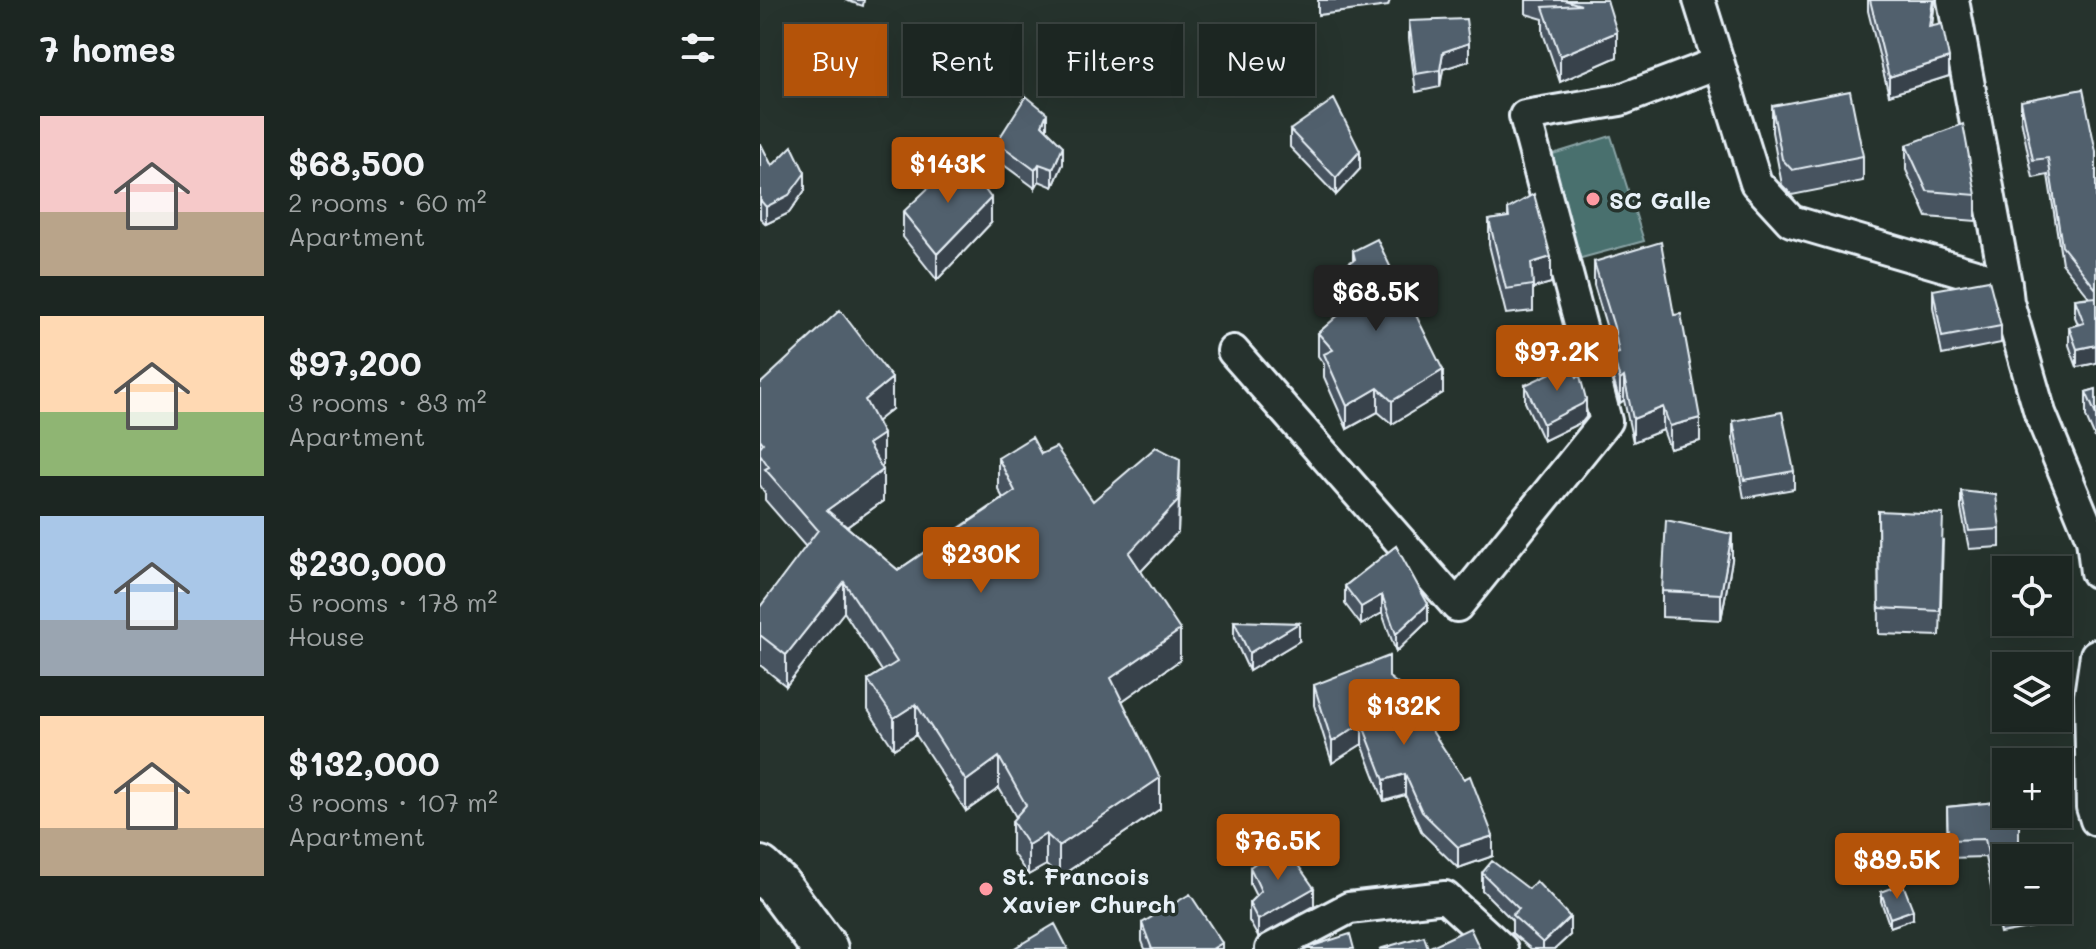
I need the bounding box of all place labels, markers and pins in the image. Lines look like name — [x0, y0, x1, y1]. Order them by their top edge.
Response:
pin: $143K — [892, 137, 1004, 205]
place label: SC Galle — [1609, 184, 1711, 215]
marker: SC Galle — [1584, 190, 1602, 208]
pin: $68.5K — [1311, 265, 1441, 333]
pin: $97.2K — [1492, 325, 1622, 393]
pin: $230K — [925, 527, 1037, 595]
pin: $132K — [1348, 679, 1460, 747]
pin: $76.5K — [1213, 814, 1343, 882]
pin: $89.5K — [1832, 833, 1962, 901]
place label: St. Francois Xavier Church — [1002, 860, 1176, 919]
marker: St. Francois Xavier Church — [977, 880, 995, 898]

